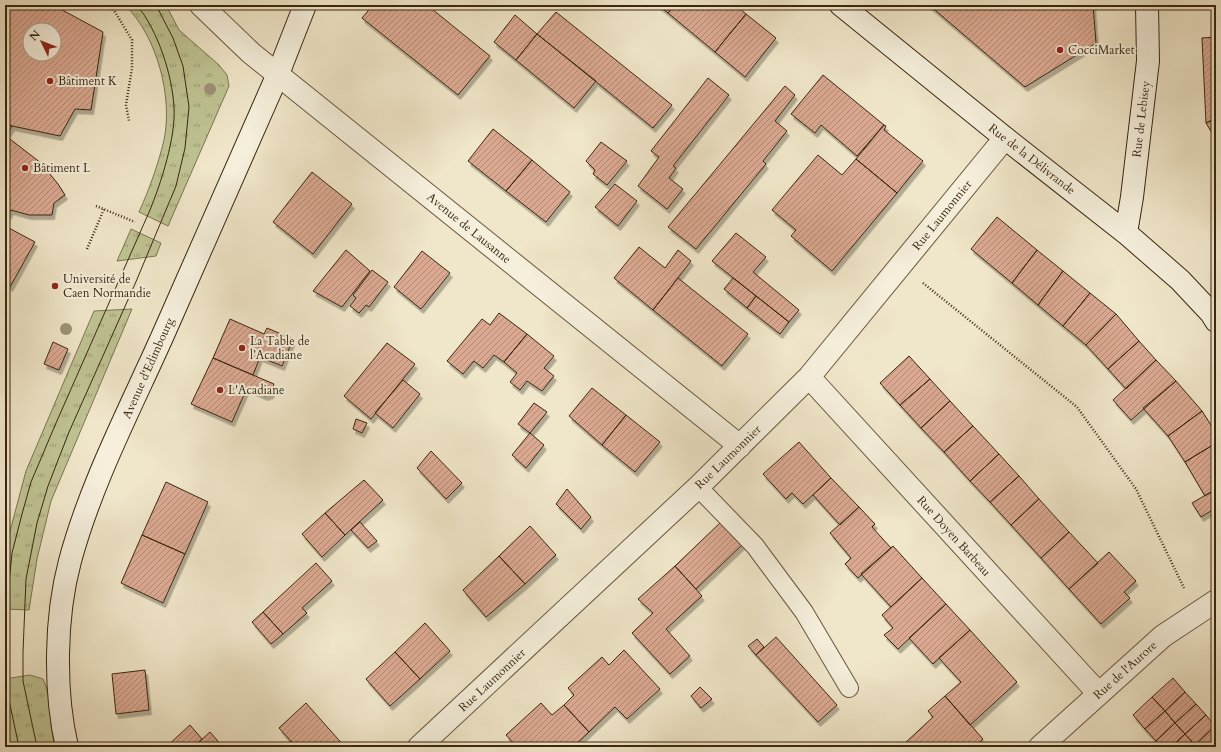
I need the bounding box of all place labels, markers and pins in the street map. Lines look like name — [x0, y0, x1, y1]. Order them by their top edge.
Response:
place label: CocciMarket — [1068, 42, 1135, 58]
marker: CocciMarket — [1055, 45, 1065, 55]
place label: Bâtiment K — [58, 73, 117, 89]
marker: Bâtiment K — [45, 76, 55, 86]
place label: Bâtiment L — [33, 160, 91, 176]
marker: Bâtiment L — [20, 163, 30, 173]
place label: Université de Caen Normandie — [63, 271, 151, 301]
marker: Université de Caen Normandie — [50, 281, 60, 291]
place label: La Table de l’Acadiane — [250, 333, 310, 363]
marker: La Table de l’Acadiane — [237, 343, 247, 353]
place label: L'Acadiane — [228, 382, 284, 398]
marker: L'Acadiane — [215, 385, 225, 395]

